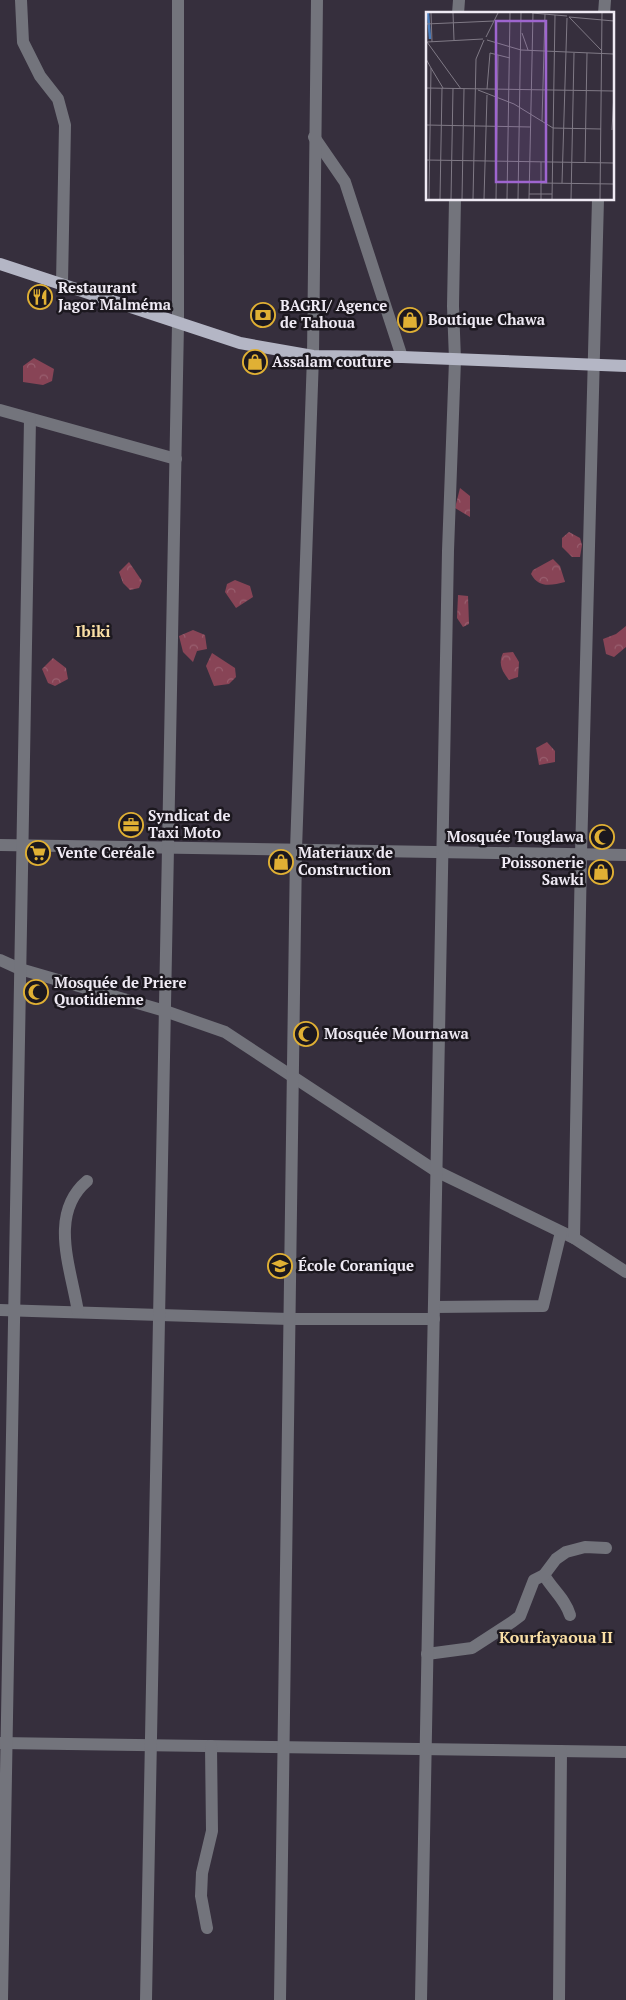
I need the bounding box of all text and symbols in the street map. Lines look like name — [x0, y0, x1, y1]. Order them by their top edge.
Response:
inset map — [426, 12, 614, 200]
place label: Restaurant Jagor Malméma — [58, 277, 172, 314]
restaurant icon: Restaurant Jagor Malméma — [27, 284, 53, 310]
place label: BAGRI/ Agence de Tahoua — [280, 295, 387, 332]
bank icon: BAGRI/ Agence de Tahoua — [250, 302, 276, 328]
shop icon: Boutique Chawa — [397, 307, 423, 333]
place label: Boutique Chawa — [428, 309, 546, 329]
shop icon: Assalam couture — [242, 349, 268, 375]
place label: Assalam couture — [272, 351, 391, 371]
district label: Ibiki — [75, 620, 111, 642]
place label: Syndicat de Taxi Moto — [148, 805, 231, 842]
office icon: Syndicat de Taxi Moto — [118, 812, 144, 838]
mosque icon: Mosquée Touglawa — [589, 824, 615, 850]
place label: Mosquée Touglawa — [447, 826, 585, 846]
supermarket icon: Vente Ceréale — [25, 840, 51, 866]
place label: Vente Ceréale — [56, 842, 155, 862]
place label: Materiaux de Construction — [298, 842, 393, 879]
shop icon: Materiaux de Construction — [268, 849, 294, 875]
place label: Poissonerie Sawki — [501, 852, 584, 889]
shop icon: Poissonerie Sawki — [588, 859, 614, 885]
place label: Mosquée de Priere Quotidienne — [54, 972, 187, 1009]
mosque icon: Mosquée de Priere Quotidienne — [23, 979, 49, 1005]
mosque icon: Mosquée Mournawa — [293, 1021, 319, 1047]
place label: Mosquée Mournawa — [324, 1023, 469, 1043]
school or university icon: École Coranique — [267, 1253, 293, 1279]
place label: École Coranique — [298, 1255, 414, 1275]
district label: Kourfayaoua II — [499, 1626, 613, 1648]

